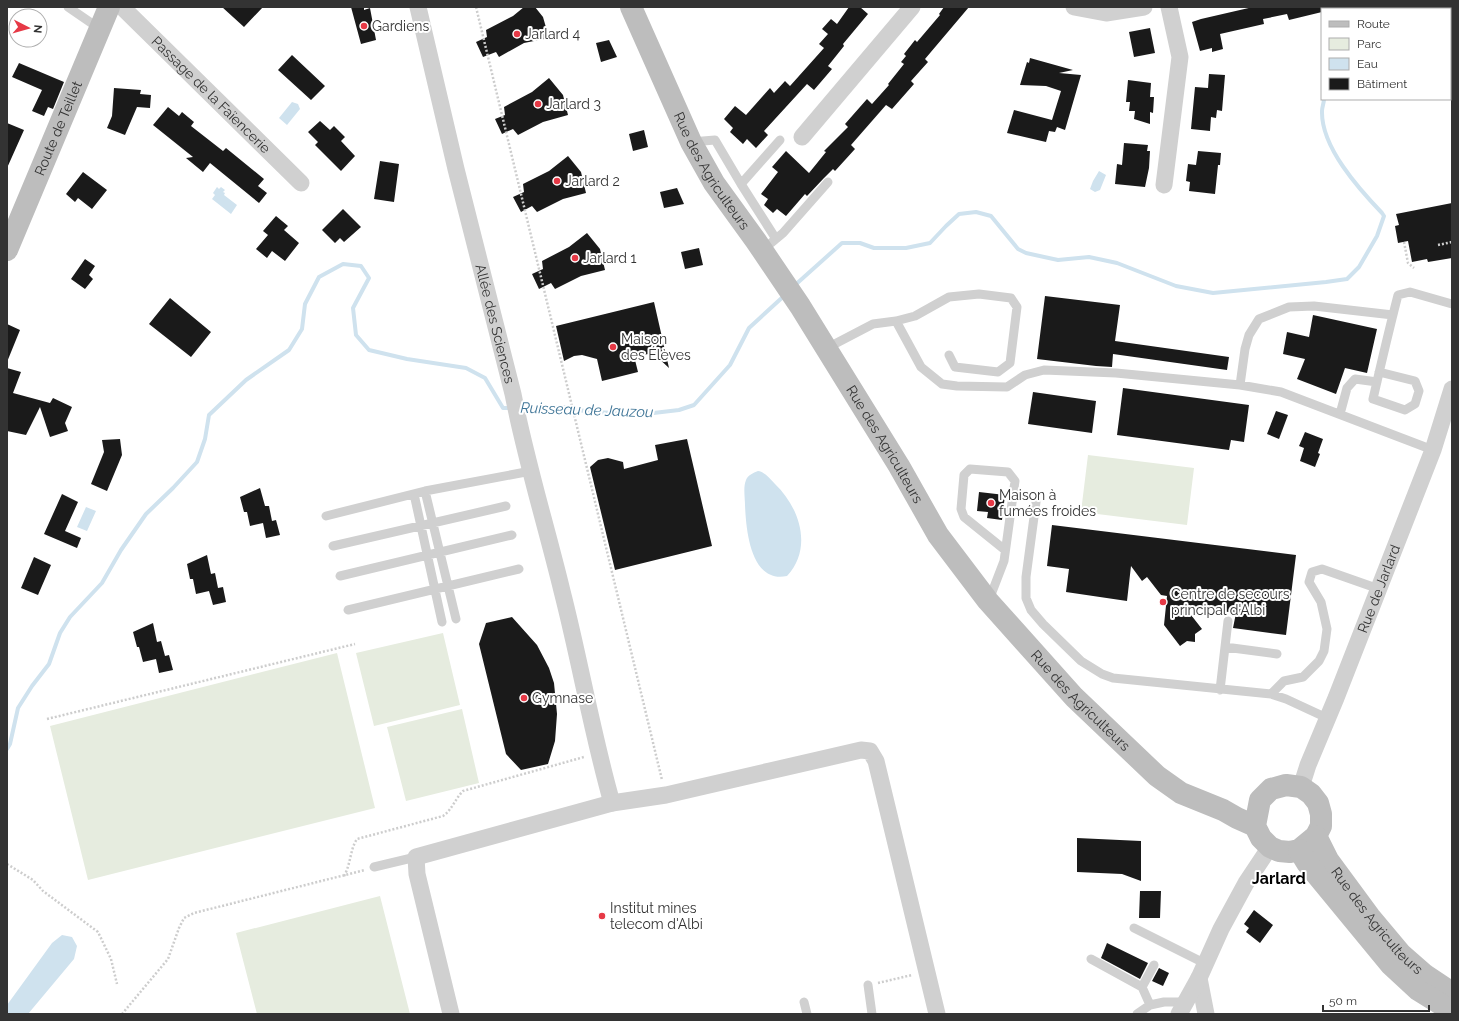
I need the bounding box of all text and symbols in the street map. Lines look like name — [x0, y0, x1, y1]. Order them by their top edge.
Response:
north arrow — [8, 8, 48, 48]
legend — [1321, 8, 1451, 100]
text: Route — [1357, 17, 1390, 31]
place label: Gardiens — [372, 18, 430, 34]
marker: Gardiens — [359, 21, 369, 31]
text: N — [31, 24, 44, 34]
place label: Jarlard 4 — [525, 26, 581, 42]
marker: Jarlard 4 — [512, 29, 522, 39]
street label: Passage de la Faïencerie — [149, 33, 274, 156]
text: Parc — [1357, 37, 1382, 51]
text: Eau — [1357, 57, 1378, 71]
text: Bâtiment — [1357, 77, 1407, 91]
street label: Route de Teillet — [31, 78, 85, 178]
place label: Jarlard 3 — [546, 96, 601, 112]
marker: Jarlard 3 — [533, 99, 543, 109]
street label: Rue des Agriculteurs — [671, 109, 753, 233]
place label: Jarlard 2 — [565, 173, 620, 189]
marker: Jarlard 2 — [552, 176, 562, 186]
place label: Jarlard 1 — [583, 250, 637, 266]
marker: Jarlard 1 — [570, 253, 580, 263]
street label: Allée des Sciences — [472, 262, 518, 385]
place label: Maison des Élèves — [621, 331, 691, 363]
marker: Maison des Élèves — [608, 342, 618, 352]
street label: Rue des Agriculteurs — [843, 382, 926, 506]
water label: Ruisseau de Jauzou — [520, 399, 654, 421]
place label: Maison à fumées froides — [999, 487, 1096, 519]
marker: Maison à fumées froides — [986, 498, 996, 508]
street label: Rue de Jarlard — [1354, 542, 1403, 635]
place label: Centre de secours principal d'Albi — [1171, 586, 1290, 618]
marker: Centre de secours principal d'Albi — [1158, 597, 1168, 607]
street label: Rue des Agriculteurs — [1028, 647, 1134, 754]
place label: Gymnase — [532, 690, 593, 706]
marker: Gymnase — [519, 693, 529, 703]
street label: Rue des Agriculteurs — [1328, 864, 1426, 978]
district label: Jarlard — [1252, 869, 1306, 888]
place label: Institut mines telecom d'Albi — [610, 900, 703, 932]
marker: Institut mines telecom d'Albi — [597, 911, 607, 921]
scale bar — [1323, 987, 1429, 1013]
text: 50 m — [1329, 994, 1357, 1008]

